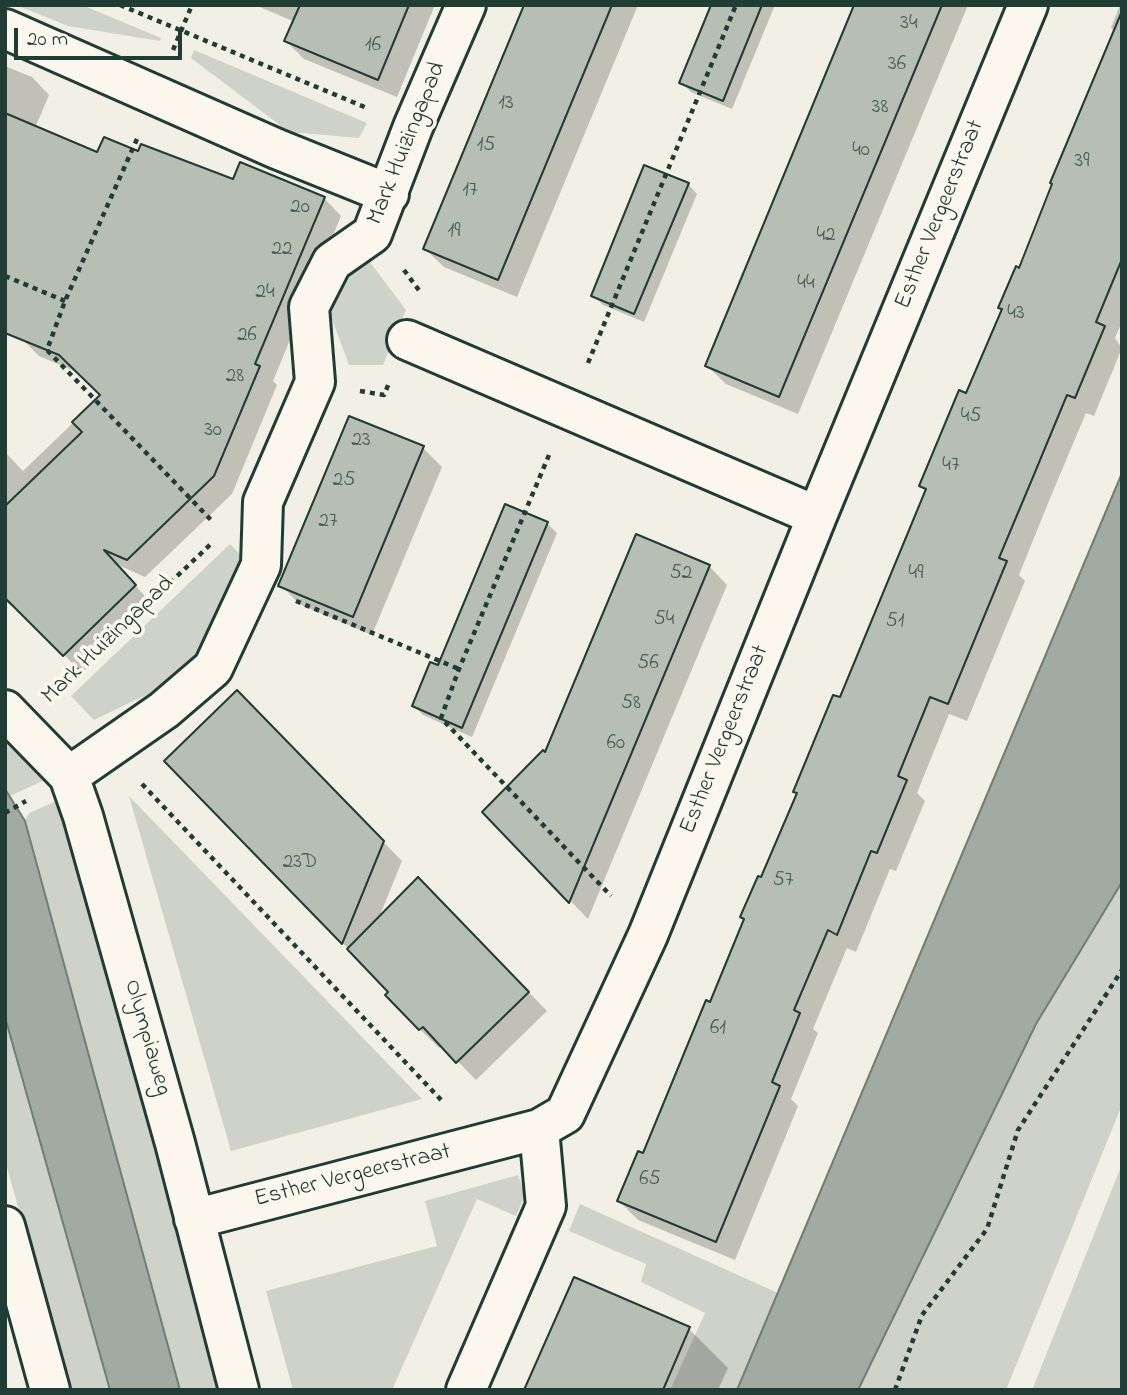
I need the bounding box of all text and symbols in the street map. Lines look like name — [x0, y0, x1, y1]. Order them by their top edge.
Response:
house number: 34 — [900, 12, 918, 38]
scale bar — [18, 14, 186, 58]
text: 20 m — [27, 25, 68, 55]
house number: 16 — [365, 34, 381, 60]
house number: 36 — [888, 53, 906, 79]
street label: Mark Huizingapad — [362, 58, 454, 230]
house number: 13 — [498, 92, 514, 118]
house number: 38 — [872, 96, 888, 122]
street label: Esther Vergeerstraat — [890, 116, 992, 314]
house number: 15 — [477, 134, 495, 160]
house number: 40 — [852, 139, 870, 165]
house number: 39 — [1075, 150, 1089, 176]
house number: 17 — [462, 179, 478, 205]
house number: 20 — [290, 196, 310, 222]
house number: 19 — [448, 220, 460, 246]
house number: 42 — [816, 224, 836, 250]
house number: 22 — [272, 238, 292, 264]
house number: 44 — [797, 272, 815, 298]
house number: 24 — [255, 281, 275, 307]
house number: 43 — [1007, 302, 1025, 328]
house number: 26 — [237, 324, 257, 350]
house number: 28 — [226, 365, 244, 391]
house number: 45 — [961, 405, 981, 431]
house number: 30 — [204, 419, 222, 445]
house number: 23 — [351, 429, 371, 455]
house number: 47 — [942, 454, 960, 480]
house number: 25 — [333, 469, 355, 495]
house number: 27 — [318, 510, 338, 536]
house number: 52 — [670, 562, 692, 588]
house number: 49 — [909, 562, 923, 588]
street label: Mark Huizingapad — [37, 571, 181, 711]
house number: 54 — [654, 608, 674, 634]
house number: 51 — [886, 610, 904, 636]
street label: Esther Vergeerstraat — [675, 641, 777, 839]
house number: 56 — [637, 652, 659, 678]
house number: 58 — [621, 692, 641, 718]
house number: 60 — [607, 732, 625, 758]
house number: 23D — [283, 851, 317, 877]
house number: 57 — [773, 869, 793, 895]
street label: Olympiaweg — [116, 977, 176, 1099]
house number: 61 — [710, 1017, 726, 1043]
street label: Esther Vergeerstraat — [252, 1139, 454, 1215]
house number: 65 — [639, 1168, 661, 1194]

